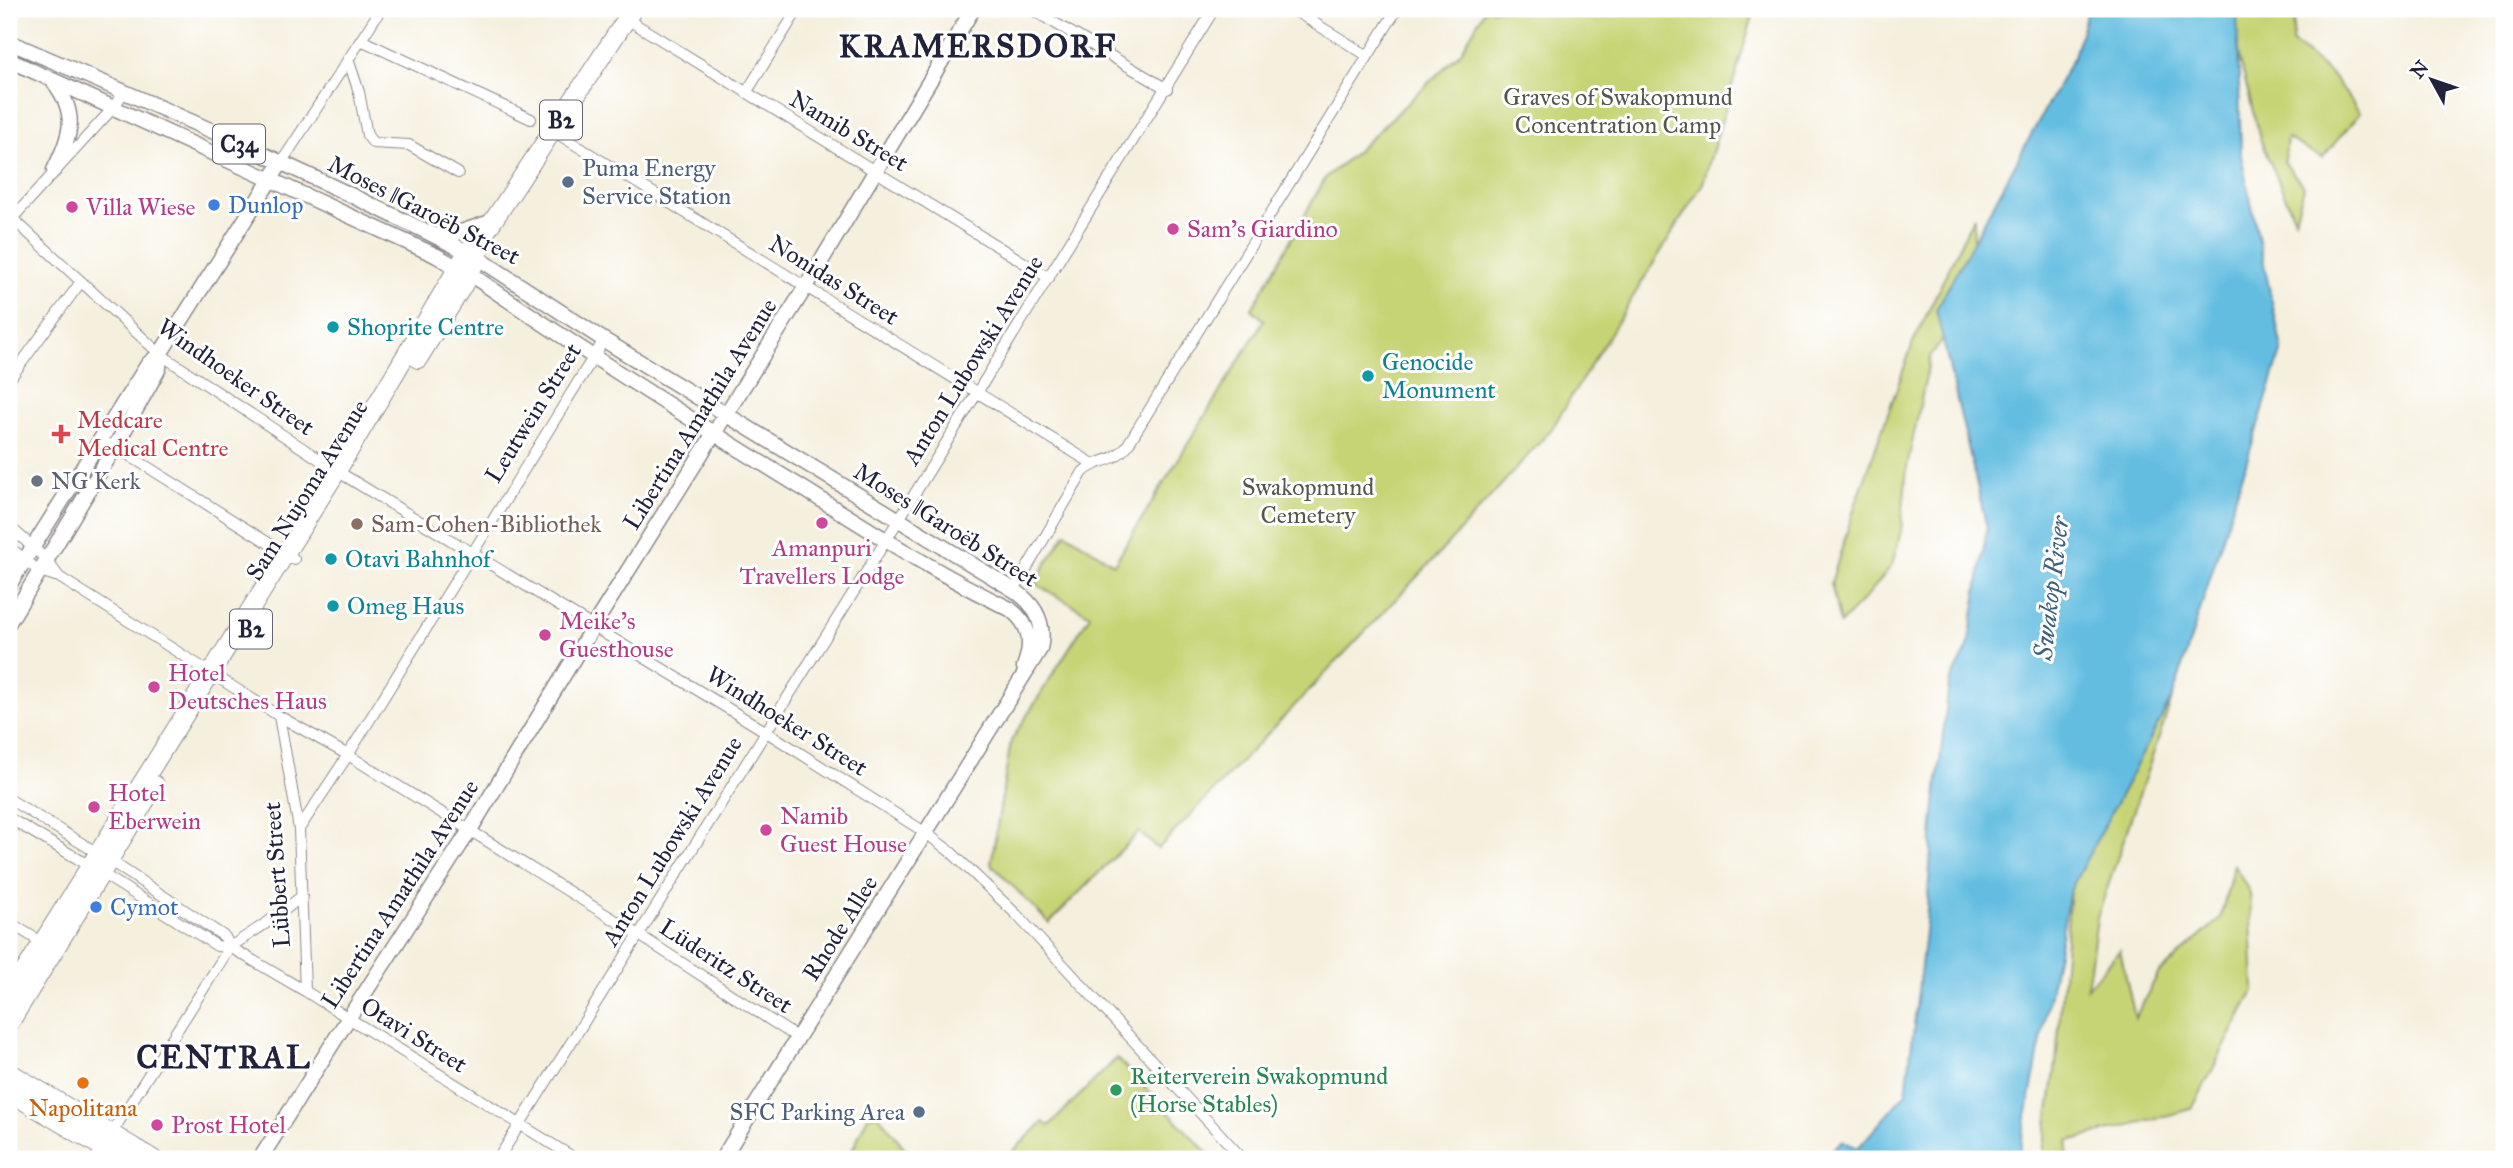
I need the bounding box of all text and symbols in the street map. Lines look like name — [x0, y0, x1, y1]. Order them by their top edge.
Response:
district label: KRAMERSDORF — [839, 27, 1117, 66]
north arrow — [2398, 46, 2468, 116]
text: N — [2405, 56, 2433, 83]
park label: Graves of Swakopmund Concentration Camp — [1503, 82, 1733, 140]
street label: Namib Street — [784, 84, 914, 178]
road number: B2 — [540, 100, 582, 140]
road number: C34 — [213, 125, 265, 164]
street label: Moses ǁGaroëb Street — [323, 149, 525, 272]
place label: Puma Energy Service Station — [582, 153, 731, 211]
marker: Puma Energy Service Station — [560, 174, 576, 190]
place label: Dunlop — [228, 190, 303, 220]
place label: Villa Wiese — [85, 192, 196, 222]
marker: Dunlop — [206, 197, 222, 213]
marker: Villa Wiese — [64, 199, 80, 215]
place label: Sam's Giardino — [1187, 214, 1338, 244]
marker: Sam's Giardino — [1165, 221, 1181, 237]
street label: Nonidas Street — [764, 228, 905, 332]
street label: Anton Lubowski Avenue — [896, 250, 1050, 471]
street label: Libertina Amathila Avenue — [617, 293, 783, 535]
street label: Windhoeker Street — [152, 312, 321, 443]
place label: Shoprite Centre — [347, 312, 504, 342]
marker: Shoprite Centre — [325, 319, 341, 335]
street label: Leutwein Street — [478, 337, 588, 488]
place label: Genocide Monument — [1382, 347, 1496, 405]
marker: Genocide Monument — [1360, 368, 1376, 384]
street label: Sam Nujoma Avenue — [239, 394, 375, 586]
place label: Medcare Medical Centre — [77, 405, 229, 463]
marker: Medcare Medical Centre — [51, 424, 71, 444]
street label: Moses ǁGaroëb Street — [848, 456, 1044, 594]
place label: NG Kerk — [51, 466, 141, 496]
park label: Swakopmund Cemetery — [1242, 472, 1374, 530]
marker: NG Kerk — [29, 473, 45, 489]
place label: Sam-Cohen-Bibliothek — [371, 509, 602, 539]
water label: Swakop River — [2026, 513, 2077, 663]
marker: Amanpuri Travellers Lodge — [814, 515, 830, 531]
marker: Sam-Cohen-Bibliothek — [349, 516, 365, 532]
place label: Amanpuri Travellers Lodge — [739, 533, 905, 591]
place label: Otavi Bahnhof — [345, 544, 495, 574]
marker: Otavi Bahnhof — [323, 551, 339, 567]
place label: Omeg Haus — [347, 591, 464, 621]
marker: Omeg Haus — [325, 598, 341, 614]
place label: Meike's Guesthouse — [559, 606, 674, 664]
road number: B2 — [230, 610, 272, 649]
marker: Meike's Guesthouse — [537, 627, 553, 643]
place label: Hotel Deutsches Haus — [168, 658, 327, 716]
street label: Windhoeker Street — [701, 659, 874, 783]
marker: Hotel Deutsches Haus — [146, 679, 162, 695]
street label: Anton Lubowski Avenue — [595, 731, 749, 952]
street label: Libertina Amathila Avenue — [315, 774, 485, 1014]
place label: Hotel Eberwein — [108, 778, 201, 836]
marker: Hotel Eberwein — [86, 799, 102, 815]
street label: Lübbert Street — [257, 801, 297, 949]
place label: Namib Guest House — [780, 801, 907, 859]
marker: Namib Guest House — [758, 822, 774, 838]
street label: Rhode Allee — [796, 870, 884, 986]
place label: Cymot — [110, 892, 179, 922]
marker: Cymot — [88, 899, 104, 915]
street label: Lüderitz Street — [654, 912, 799, 1020]
street label: Otavi Street — [355, 991, 473, 1080]
district label: CENTRAL — [136, 1038, 312, 1077]
place label: Reiterverein Swakopmund (Horse Stables) — [1130, 1061, 1388, 1119]
marker: Napolitana — [75, 1075, 91, 1091]
marker: Reiterverein Swakopmund (Horse Stables) — [1108, 1082, 1124, 1098]
place label: Napolitana — [29, 1093, 138, 1123]
place label: SFC Parking Area — [730, 1097, 906, 1127]
marker: SFC Parking Area — [911, 1104, 927, 1120]
place label: Prost Hotel — [171, 1110, 286, 1140]
marker: Prost Hotel — [149, 1117, 165, 1133]

